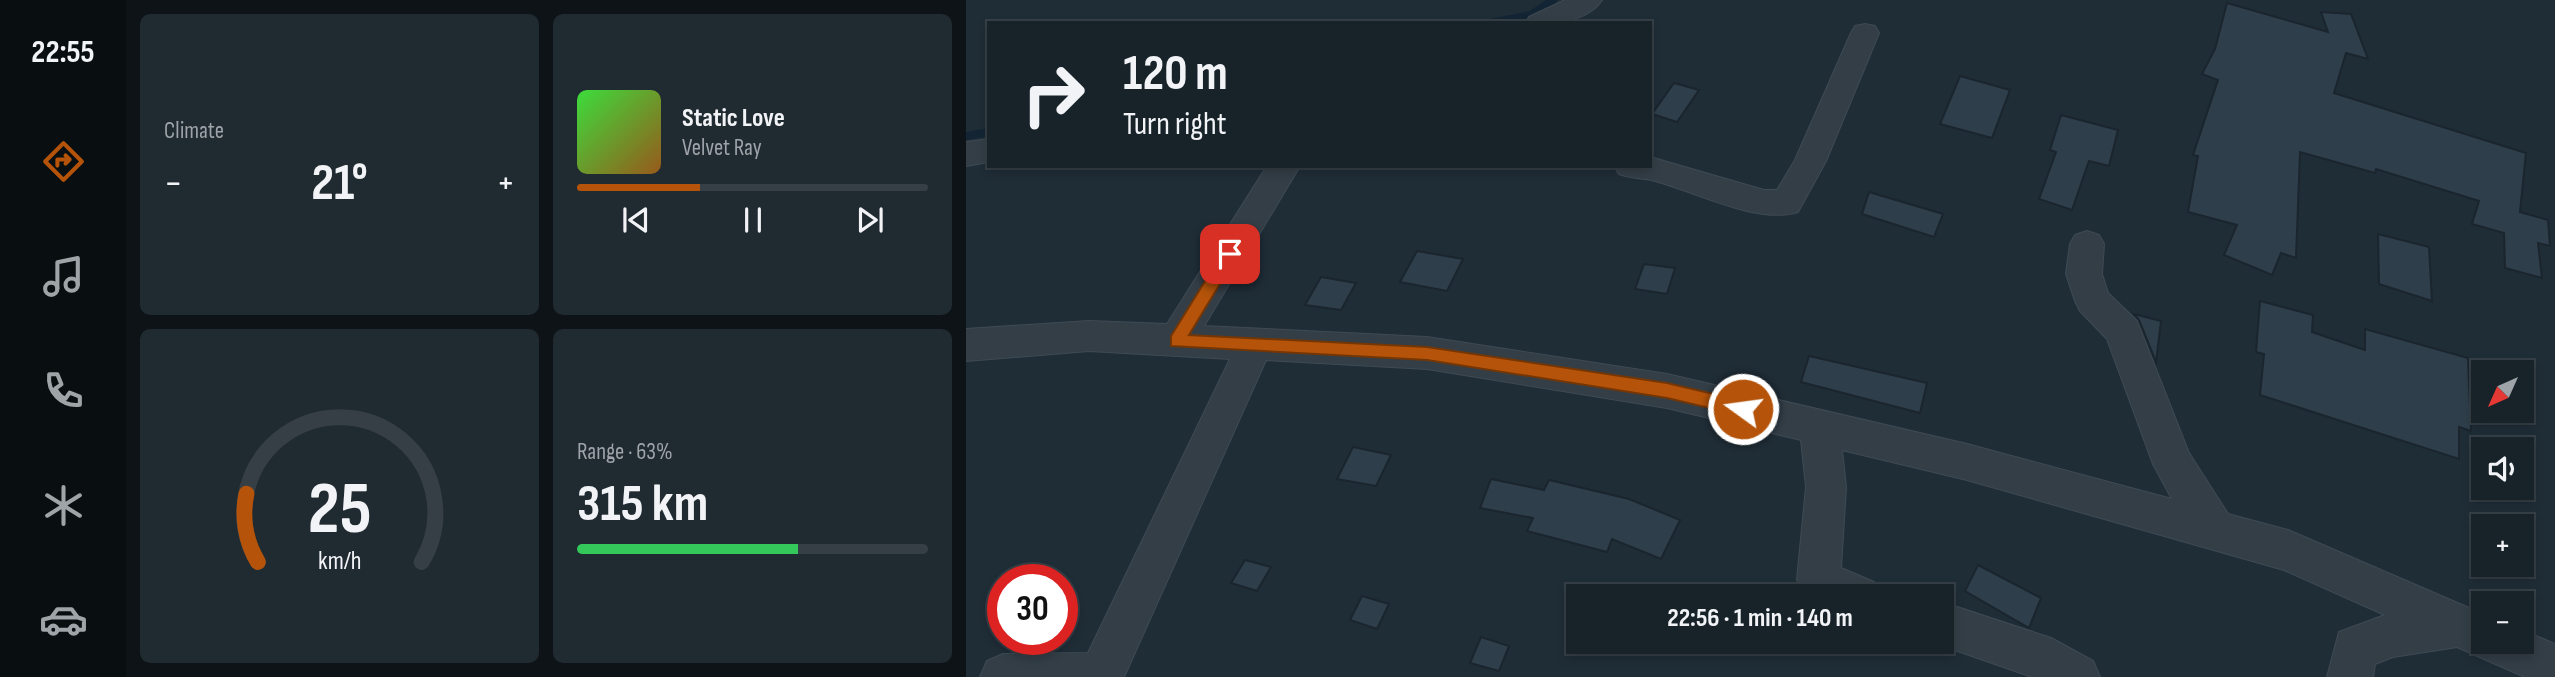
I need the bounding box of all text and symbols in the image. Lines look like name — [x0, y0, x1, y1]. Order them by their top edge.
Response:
text: 22:55 — [31, 33, 95, 72]
text: 120 m — [1123, 45, 1228, 104]
icon: right — [1008, 49, 1099, 140]
text: Static Love — [682, 103, 785, 134]
text: Turn right — [1123, 105, 1227, 144]
text: Climate — [164, 117, 224, 145]
text: Velvet Ray — [682, 134, 762, 162]
icon: directions — [39, 137, 88, 186]
text: 21° — [311, 152, 368, 215]
text: − — [164, 161, 183, 206]
text: + — [496, 161, 515, 206]
icon: previous — [617, 201, 655, 239]
icon: pause — [734, 201, 772, 239]
icon: next — [851, 201, 889, 239]
pin — [1200, 224, 1260, 284]
icon: arrive — [1211, 235, 1249, 273]
icon: music — [39, 252, 88, 301]
north arrow — [2471, 360, 2534, 424]
map controls — [2471, 360, 2534, 654]
icon: phone — [39, 366, 88, 415]
position arrow — [1706, 372, 1780, 446]
button: sound — [2471, 437, 2534, 500]
text: Range · 63% — [577, 438, 673, 466]
text: 25 — [308, 466, 371, 554]
text: 315 km — [577, 473, 708, 536]
icon: climate — [39, 481, 88, 530]
button: + — [2471, 514, 2534, 577]
text: km/h — [318, 546, 361, 577]
speed limit sign: 30 — [987, 564, 1078, 655]
button: − — [2471, 591, 2534, 654]
icon: car — [39, 595, 88, 644]
text: 22:56 · 1 min · 140 m — [1667, 603, 1853, 634]

